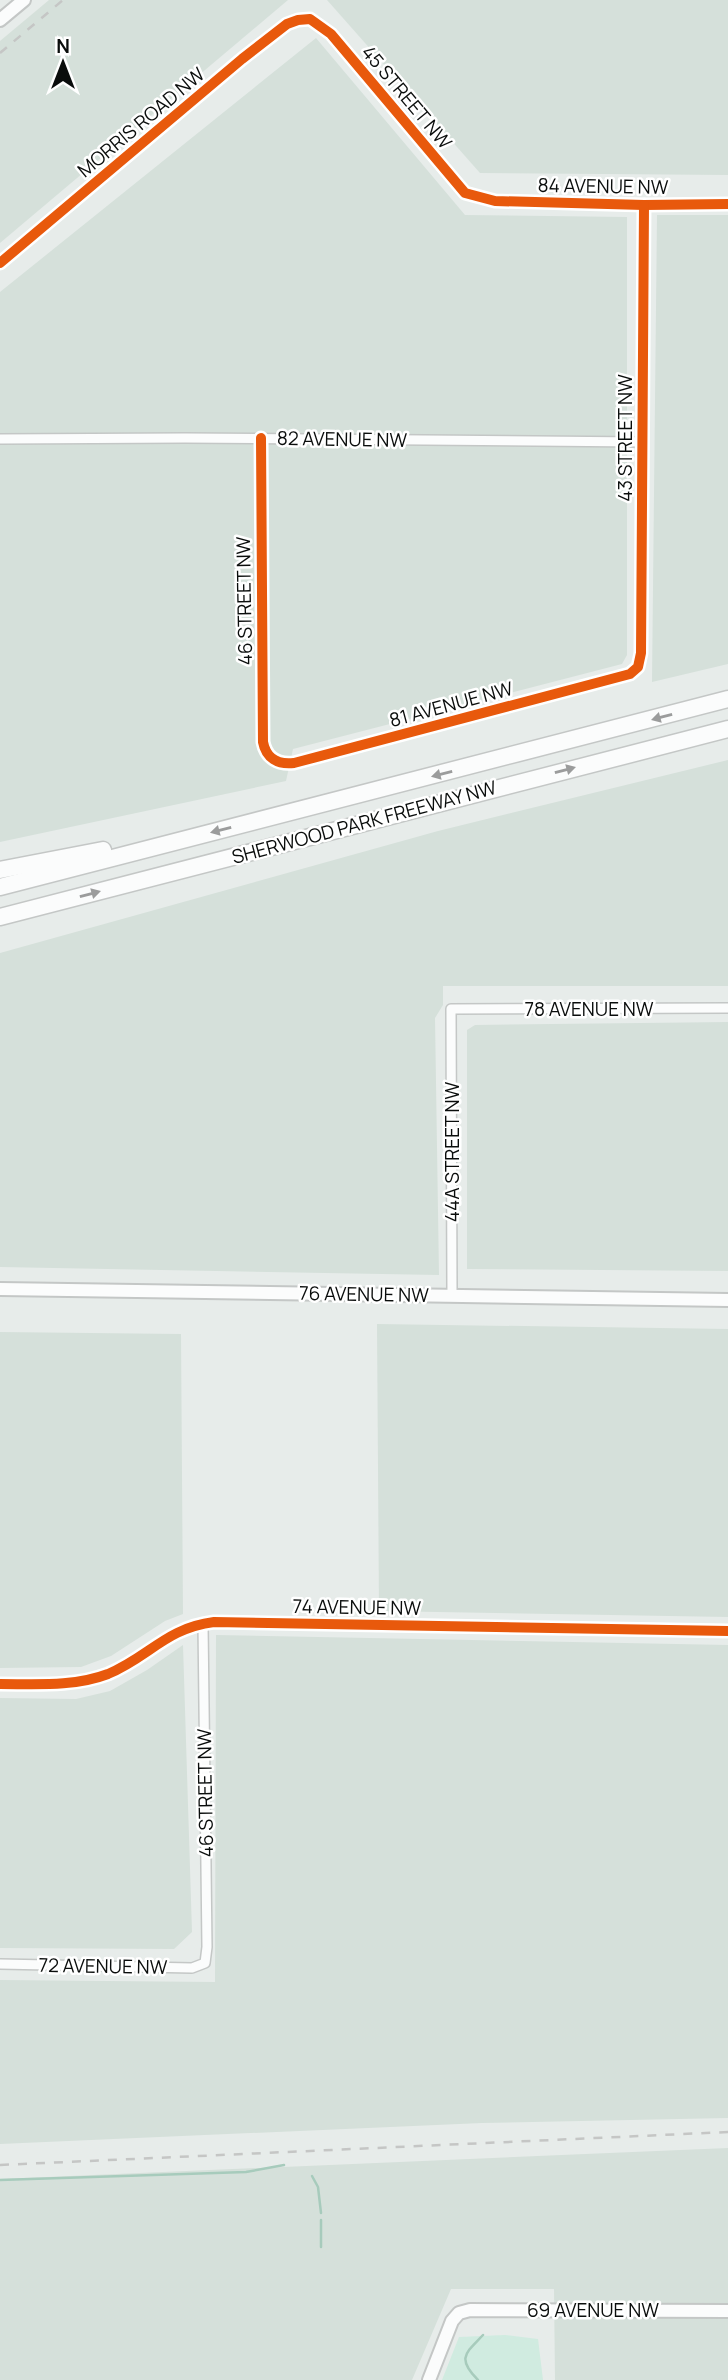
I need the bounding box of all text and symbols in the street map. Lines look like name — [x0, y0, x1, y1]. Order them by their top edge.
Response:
north arrow — [28, 28, 98, 98]
text: N — [56, 33, 70, 59]
street label: 45 STREET NW — [356, 40, 458, 155]
street label: MORRIS ROAD NW — [72, 61, 210, 183]
street label: 84 AVENUE NW — [537, 172, 669, 200]
street label: 43 STREET NW — [612, 374, 638, 502]
street label: 82 AVENUE NW — [277, 425, 408, 453]
street label: 46 STREET NW — [230, 536, 258, 666]
street label: 81 AVENUE NW — [386, 675, 516, 733]
one-way arrow — [651, 712, 673, 723]
one-way arrow — [554, 764, 576, 775]
one-way arrow — [431, 769, 453, 780]
street label: SHERWOOD PARK FREEWAY NW — [229, 774, 499, 870]
one-way arrow — [210, 825, 232, 836]
one-way arrow — [79, 888, 101, 899]
street label: 78 AVENUE NW — [524, 996, 654, 1022]
street label: 44A STREET NW — [439, 1081, 465, 1222]
street label: 76 AVENUE NW — [299, 1280, 429, 1308]
street label: 74 AVENUE NW — [293, 1593, 422, 1621]
street label: 46 STREET NW — [191, 1728, 219, 1858]
street label: 72 AVENUE NW — [38, 1952, 168, 1980]
street label: 69 AVENUE NW — [527, 2297, 659, 2323]

